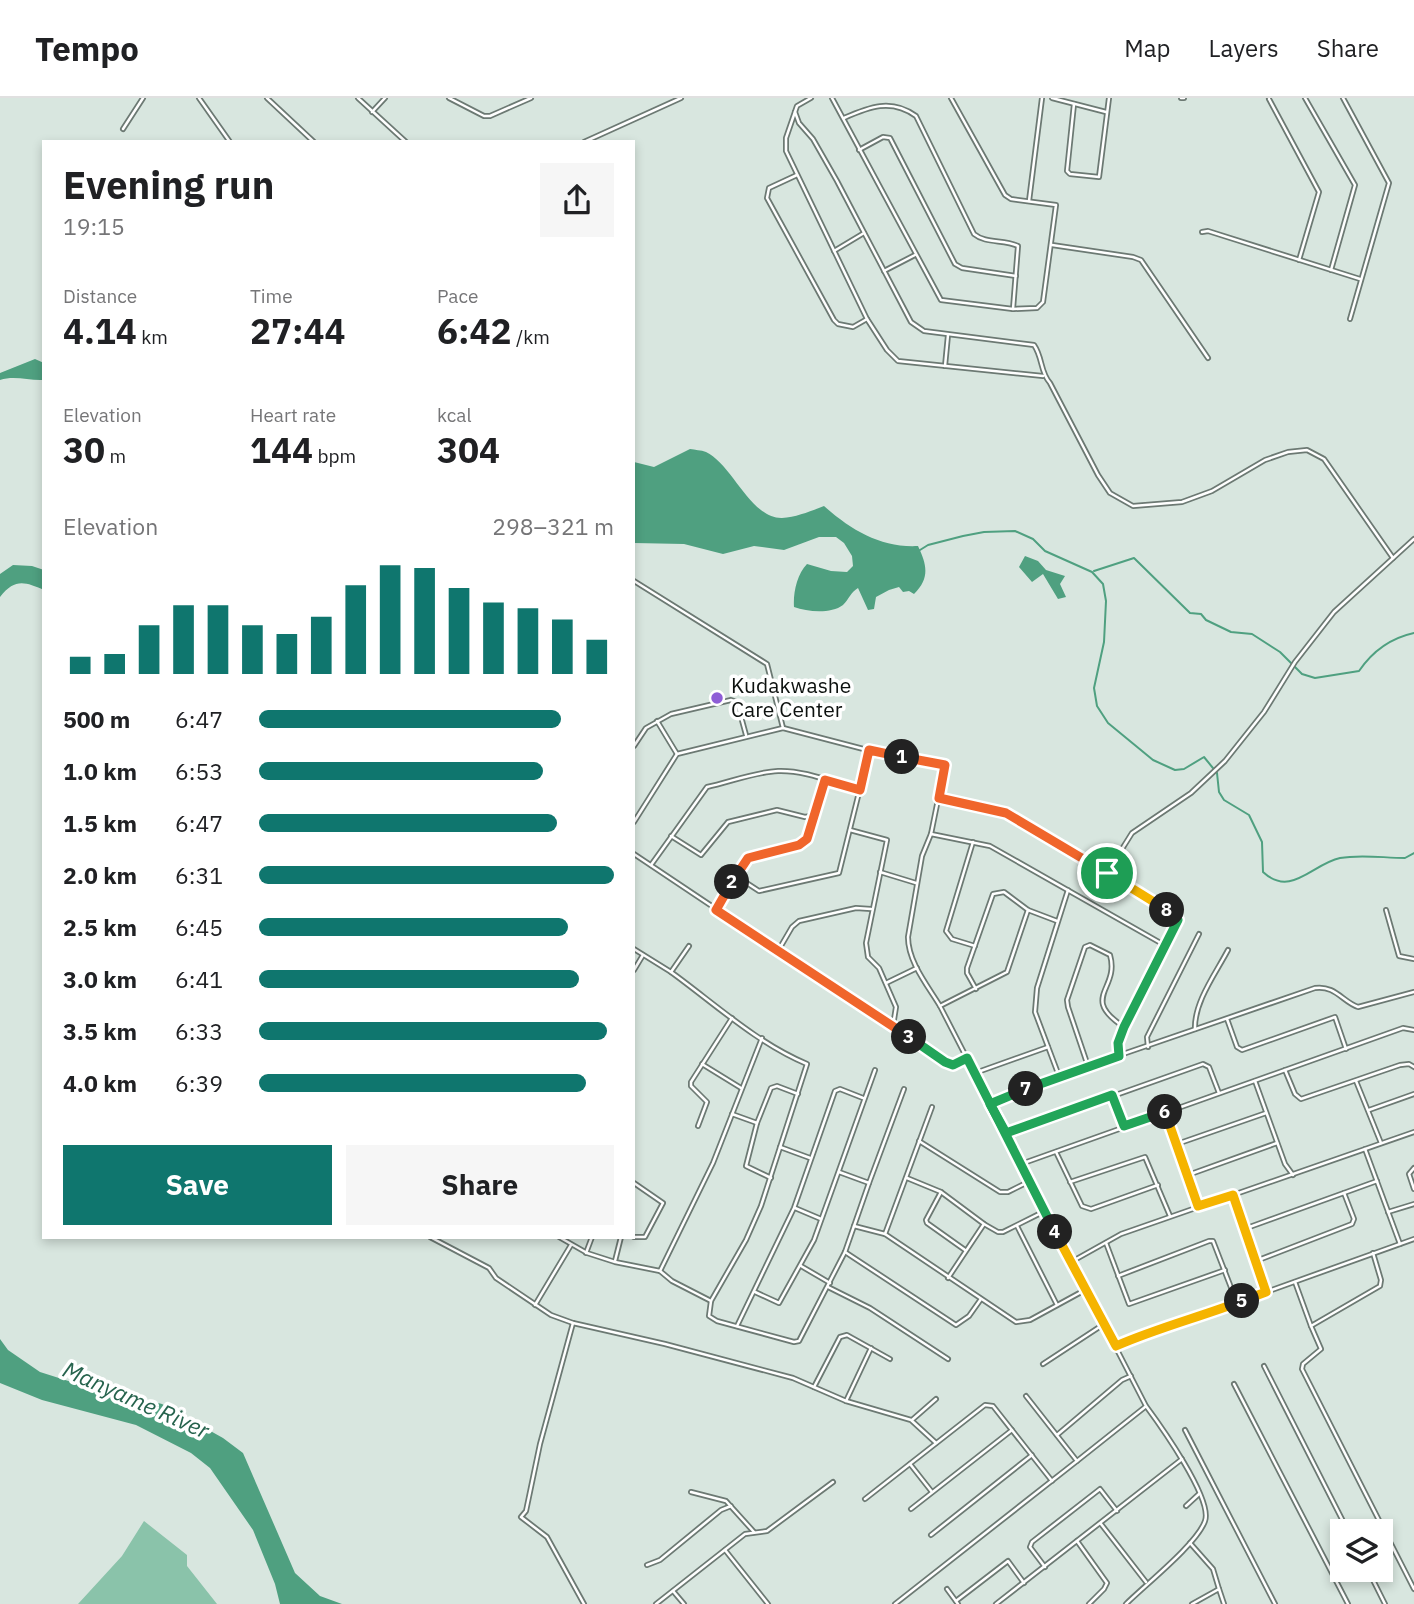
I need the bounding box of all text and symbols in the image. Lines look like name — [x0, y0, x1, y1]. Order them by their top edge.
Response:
text: Tempo — [35, 27, 139, 70]
text: Map — [1124, 32, 1171, 64]
text: Layers — [1209, 32, 1279, 64]
text: Share — [1317, 32, 1379, 64]
text: Evening run — [63, 160, 274, 209]
button: share — [540, 163, 614, 237]
text: 19:15 — [63, 211, 125, 241]
text: Distance — [63, 284, 137, 308]
text: Time — [250, 284, 293, 308]
text: Pace — [437, 284, 478, 308]
text: 4.14 — [63, 308, 137, 354]
text: 27:44 — [250, 308, 346, 354]
text: 6:42 — [437, 308, 512, 354]
text: km — [137, 325, 168, 349]
text: /km — [512, 325, 550, 349]
text: Elevation — [63, 403, 142, 427]
text: Heart rate — [250, 403, 336, 427]
text: kcal — [437, 403, 472, 427]
text: 30 — [63, 427, 105, 473]
text: 144 — [250, 427, 313, 473]
text: 304 — [437, 427, 500, 473]
text: m — [105, 444, 126, 468]
text: bpm — [313, 444, 356, 468]
text: Elevation — [63, 511, 158, 541]
text: 298–321 m — [492, 511, 614, 541]
place label: Kudakwashe Care Center — [731, 671, 851, 723]
marker: Kudakwashe Care Center — [709, 690, 725, 706]
text: 500 m — [63, 704, 130, 734]
text: 6:47 — [175, 704, 223, 734]
pin: 1 — [884, 740, 920, 774]
text: 1 — [896, 744, 907, 768]
text: 1.0 km — [63, 756, 137, 786]
text: 6:53 — [175, 756, 223, 786]
text: 1.5 km — [63, 808, 137, 838]
text: 6:47 — [175, 808, 223, 838]
pin — [1077, 843, 1137, 903]
icon: arrive — [1088, 854, 1126, 892]
text: 2.0 km — [63, 860, 137, 890]
text: 6:31 — [175, 860, 223, 890]
pin: 2 — [714, 864, 750, 900]
text: 2 — [726, 869, 737, 893]
pin: 8 — [1150, 892, 1184, 928]
text: 8 — [1161, 897, 1172, 921]
text: 2.5 km — [63, 912, 137, 942]
text: 6:45 — [175, 912, 223, 942]
text: 3.0 km — [63, 964, 137, 994]
text: 6:41 — [175, 964, 223, 994]
text: 3.5 km — [63, 1016, 137, 1046]
text: 6:33 — [175, 1016, 223, 1046]
pin: 3 — [892, 1020, 926, 1054]
text: 3 — [903, 1024, 914, 1048]
text: 4.0 km — [63, 1068, 137, 1098]
text: 6:39 — [175, 1068, 223, 1098]
pin: 7 — [1009, 1072, 1044, 1107]
text: 7 — [1020, 1076, 1031, 1100]
pin: 6 — [1148, 1094, 1182, 1130]
text: 6 — [1159, 1099, 1170, 1123]
button: Save — [63, 1145, 332, 1225]
button: Share — [346, 1145, 614, 1225]
pin: 4 — [1038, 1214, 1072, 1250]
text: 4 — [1049, 1219, 1060, 1243]
pin: 5 — [1224, 1284, 1260, 1318]
text: 5 — [1236, 1288, 1247, 1312]
water label: Manyame River — [59, 1353, 215, 1445]
map controls — [1330, 1519, 1393, 1582]
button: layers — [1330, 1519, 1393, 1582]

